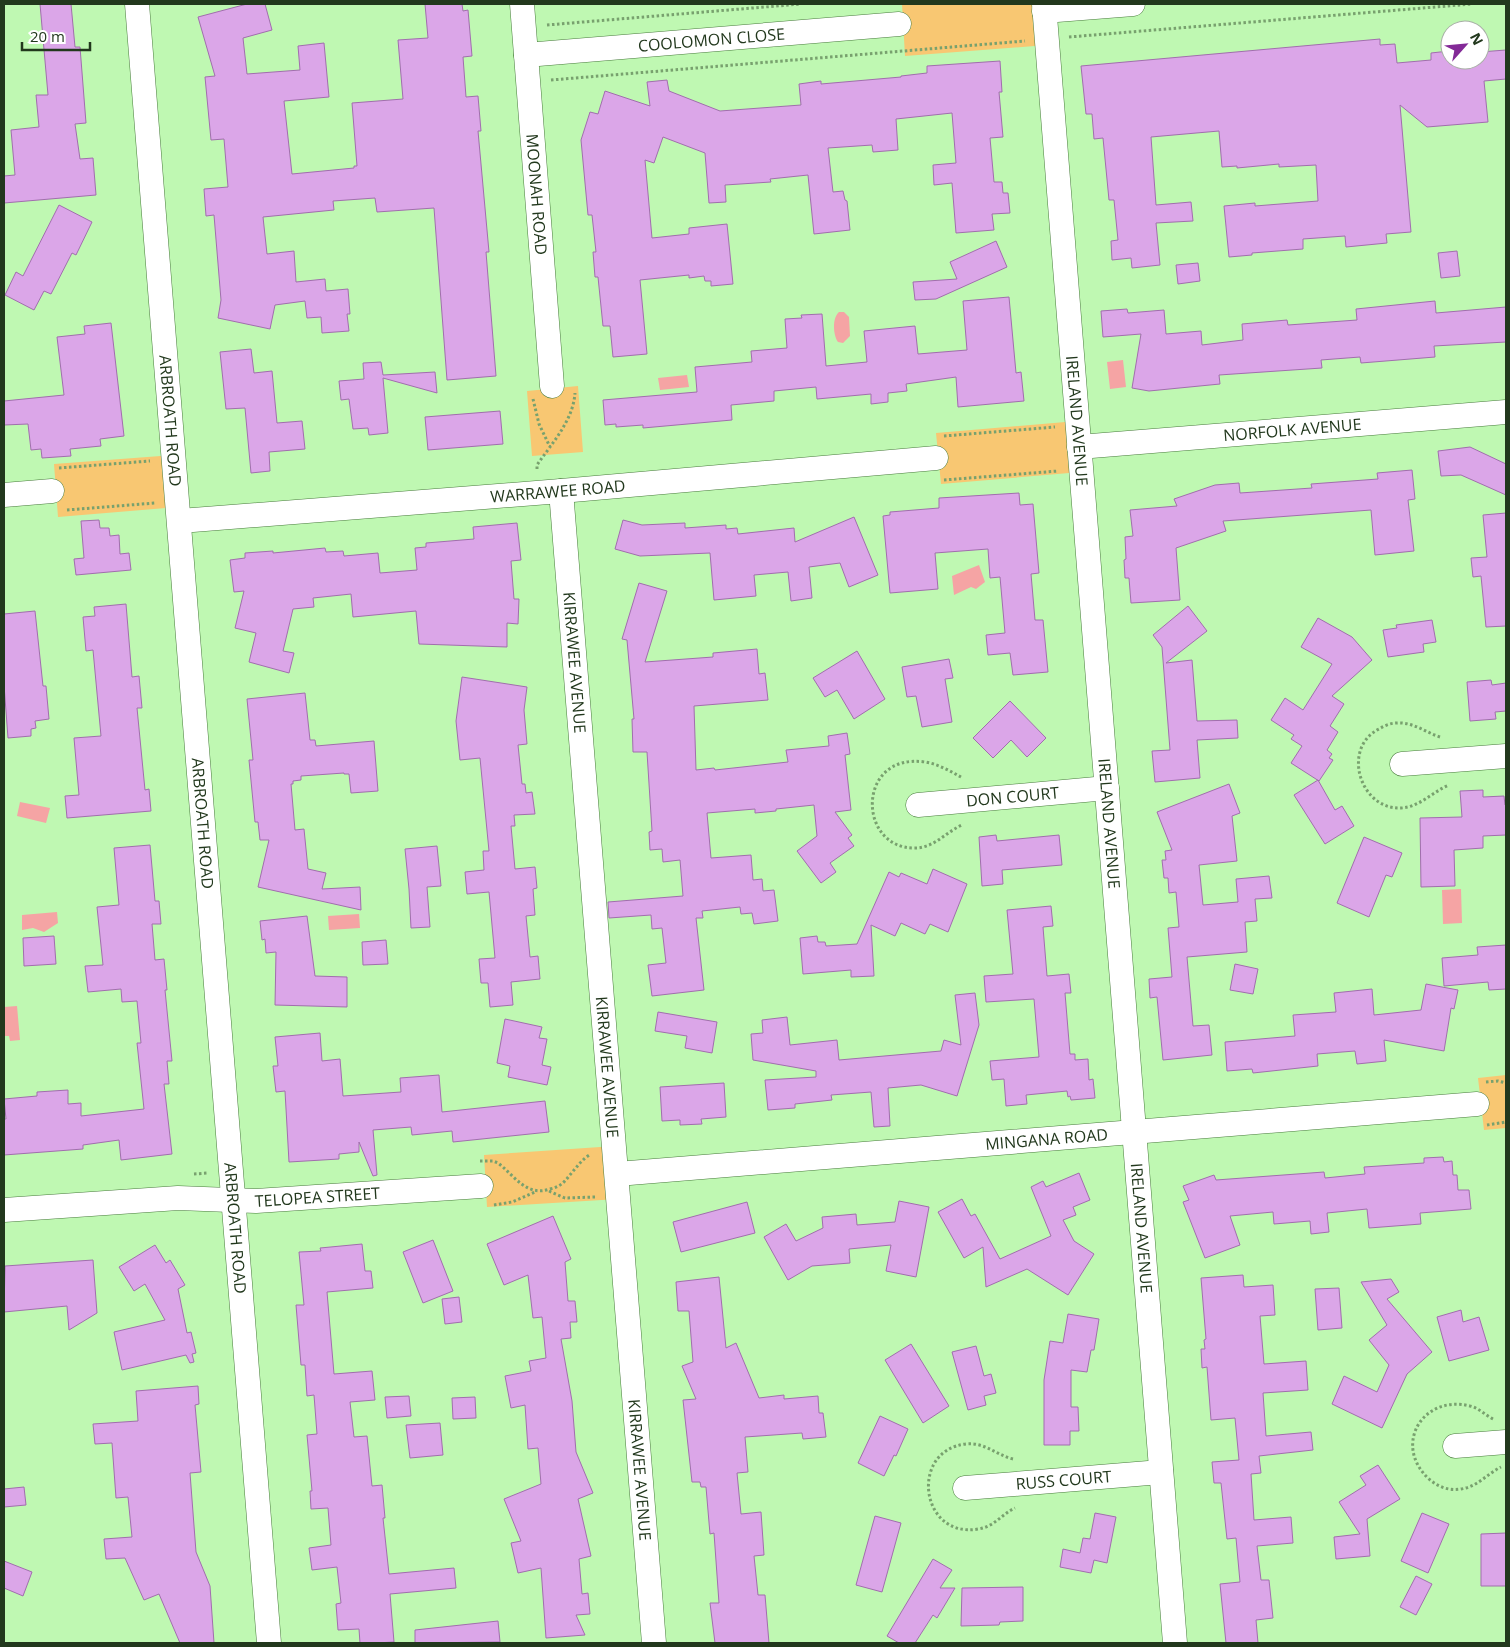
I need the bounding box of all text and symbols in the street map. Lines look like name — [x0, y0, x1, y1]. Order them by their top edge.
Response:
scale bar — [22, 20, 90, 52]
north arrow — [1440, 20, 1490, 70]
street label: COOLOMON CLOSE — [637, 23, 786, 57]
text: 20 m — [30, 26, 65, 46]
text: N — [1466, 29, 1488, 48]
street label: MOONAH ROAD — [521, 133, 553, 256]
street label: ARBROATH ROAD — [154, 354, 187, 487]
street label: IRELAND AVENUE — [1061, 355, 1093, 487]
street label: NORFOLK AVENUE — [1222, 413, 1362, 446]
street label: WARRAWEE ROAD — [489, 474, 626, 508]
street label: KIRRAWEE AVENUE — [558, 591, 592, 734]
street label: ARBROATH ROAD — [187, 757, 219, 890]
street label: IRELAND AVENUE — [1093, 757, 1126, 889]
street label: DON COURT — [965, 781, 1060, 812]
street label: KIRRAWEE AVENUE — [591, 995, 624, 1139]
street label: MINGANA ROAD — [984, 1123, 1109, 1155]
street label: ARBROATH ROAD — [219, 1162, 252, 1295]
street label: IRELAND AVENUE — [1126, 1162, 1158, 1294]
street label: TELOPEA STREET — [254, 1182, 381, 1212]
street label: KIRRAWEE AVENUE — [623, 1398, 657, 1541]
street label: RUSS COURT — [1015, 1465, 1113, 1495]

